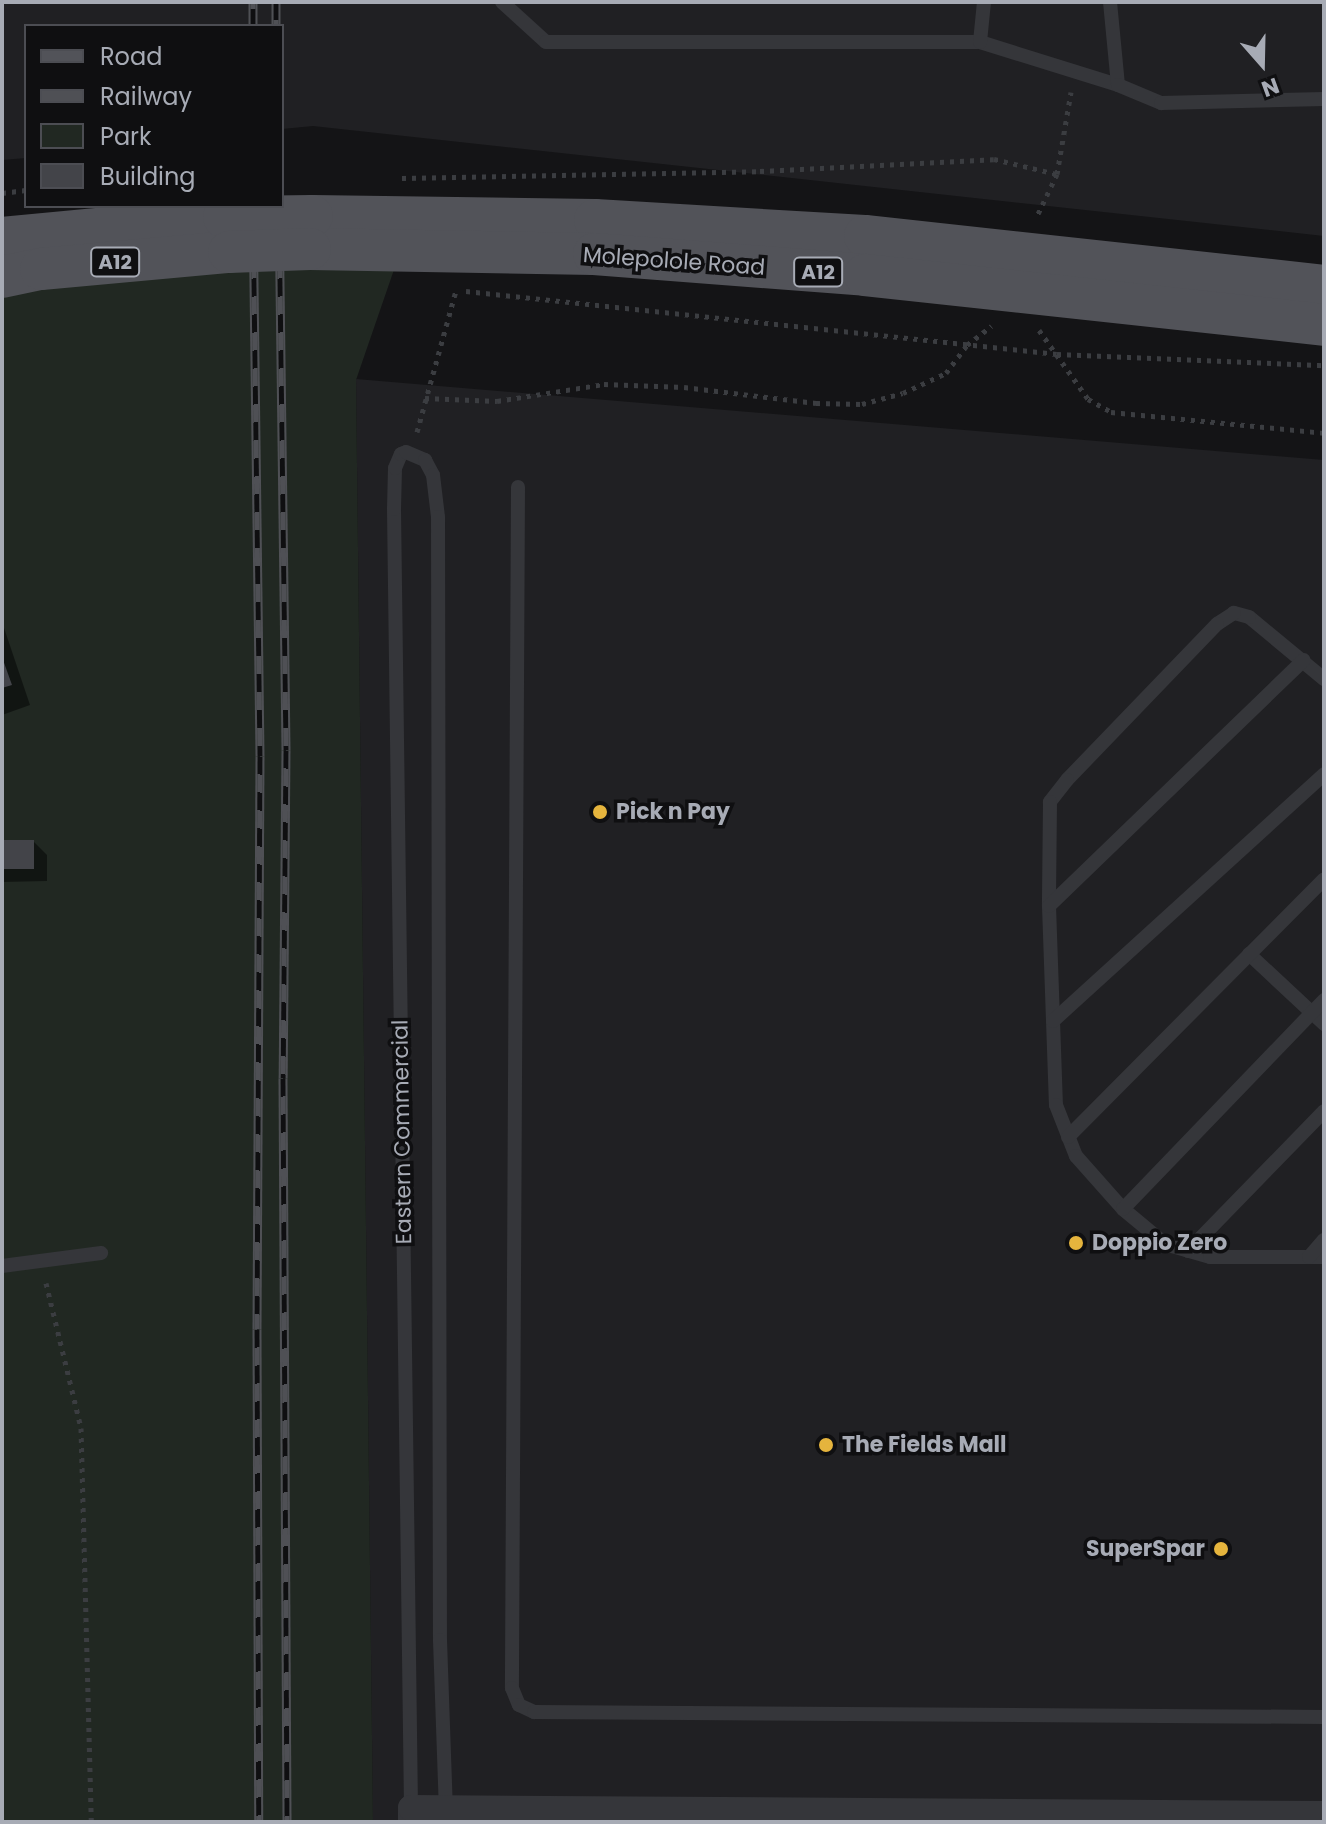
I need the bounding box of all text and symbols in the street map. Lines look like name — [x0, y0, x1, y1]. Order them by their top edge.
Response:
legend — [24, 24, 284, 208]
north arrow — [1222, 24, 1302, 104]
text: Road — [100, 40, 162, 73]
text: N — [1257, 70, 1283, 104]
text: Railway — [100, 80, 192, 113]
text: Park — [100, 120, 151, 153]
text: Building — [100, 160, 196, 193]
street label: Molepolole Road — [582, 241, 766, 281]
road number: A12 — [89, 246, 141, 278]
road number: A12 — [792, 256, 844, 288]
place label: Pick n Pay — [616, 799, 730, 825]
marker: Pick n Pay — [591, 803, 609, 821]
street label: Eastern Commercial — [387, 1019, 417, 1245]
place label: Doppio Zero — [1092, 1230, 1227, 1256]
marker: Doppio Zero — [1067, 1234, 1085, 1252]
place label: The Fields Mall — [842, 1432, 1007, 1458]
marker: The Fields Mall — [817, 1436, 835, 1454]
place label: SuperSpar — [1086, 1536, 1205, 1562]
marker: SuperSpar — [1212, 1540, 1230, 1558]

